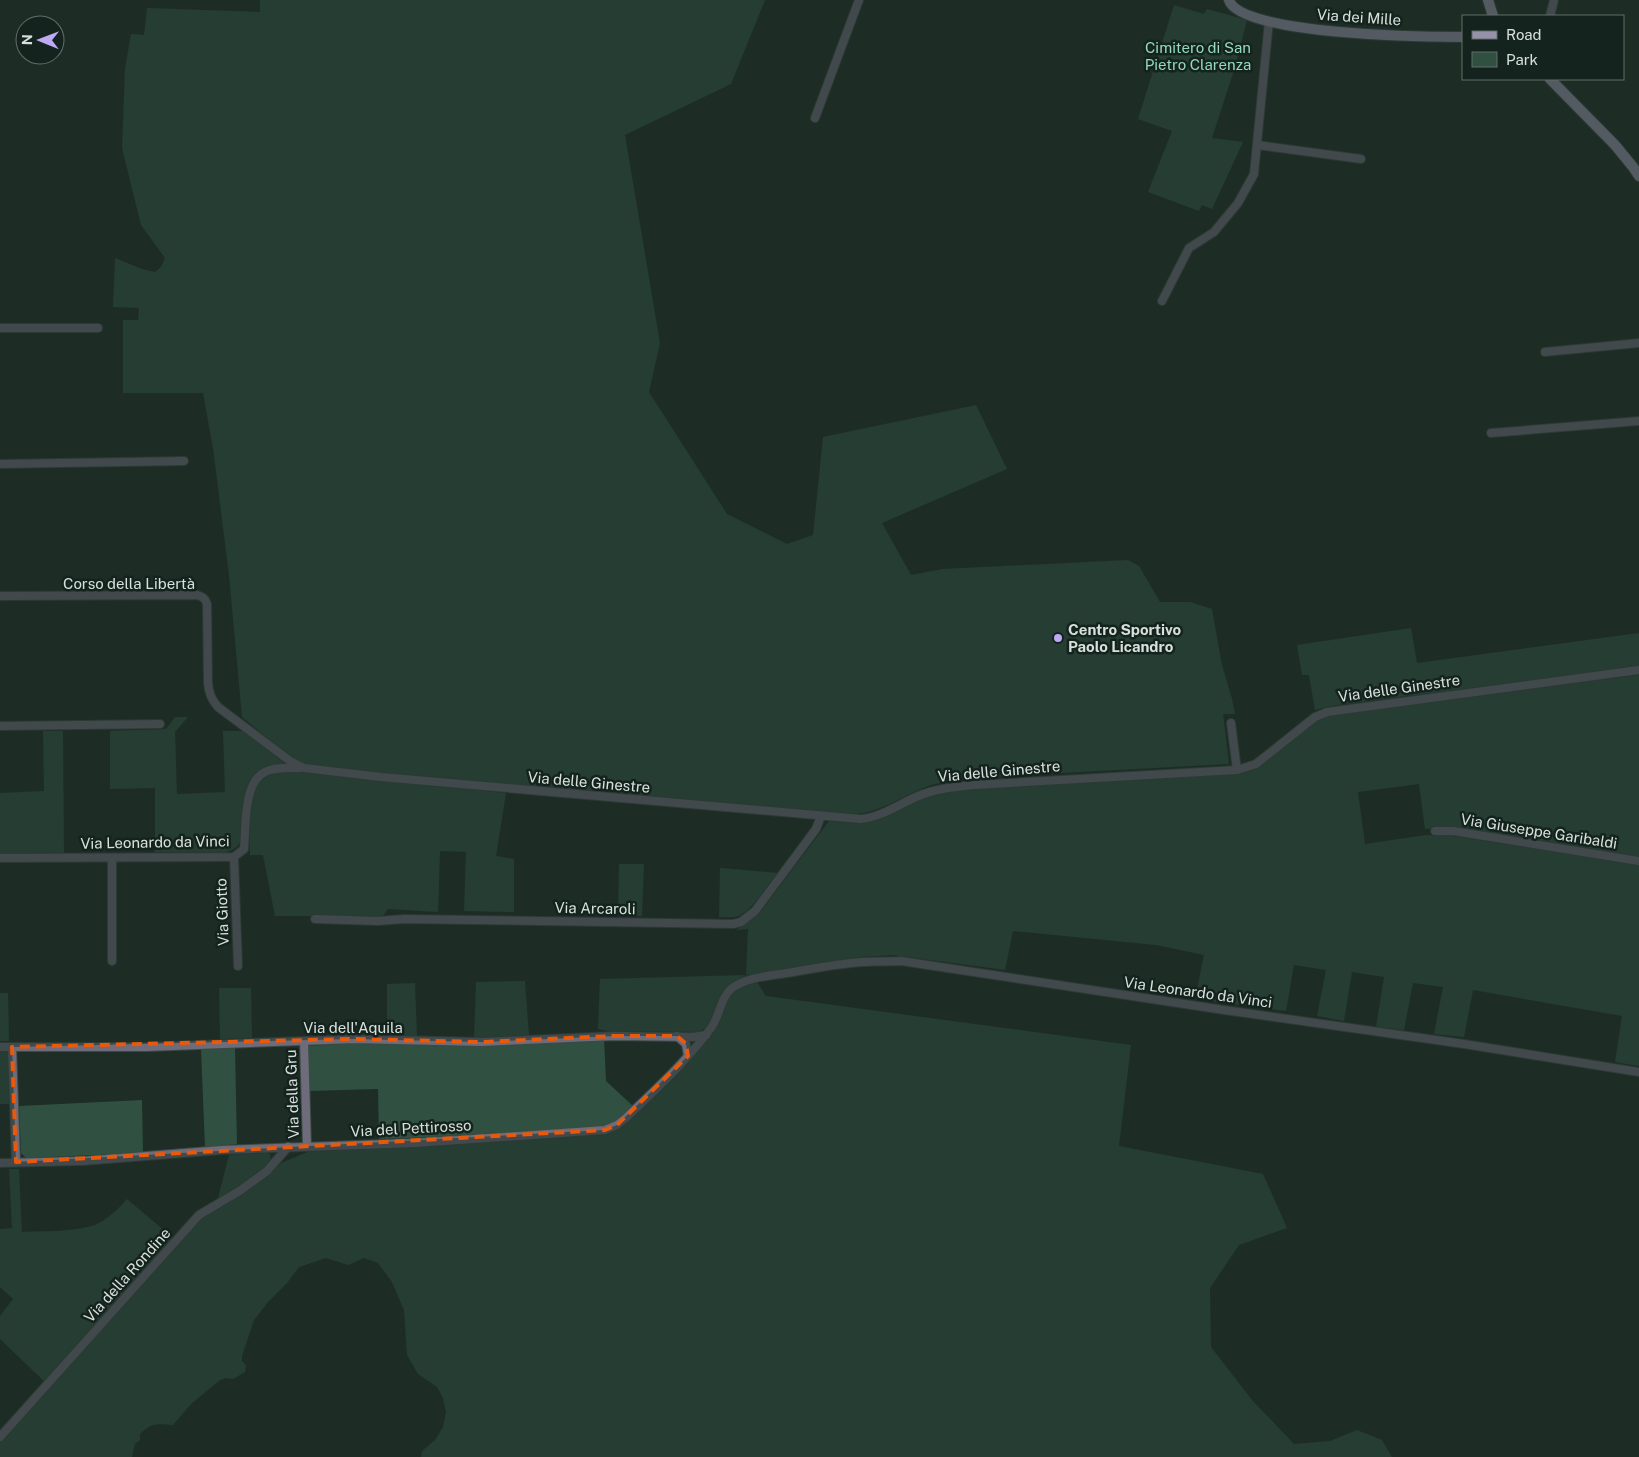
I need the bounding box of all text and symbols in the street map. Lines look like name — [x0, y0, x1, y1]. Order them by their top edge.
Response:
street label: Via dei Mille — [1316, 6, 1402, 28]
north arrow — [15, 15, 65, 65]
legend — [1462, 15, 1624, 80]
text: Road — [1506, 26, 1542, 43]
text: N — [19, 34, 35, 45]
park label: Cimitero di San Pietro Clarenza — [1145, 39, 1251, 73]
text: Park — [1506, 51, 1538, 68]
street label: Corso della Libertà — [63, 575, 195, 592]
place label: Centro Sportivo Paolo Licandro — [1068, 621, 1182, 655]
marker: Centro Sportivo Paolo Licandro — [1052, 632, 1064, 644]
street label: Via delle Ginestre — [1337, 671, 1461, 705]
street label: Via delle Ginestre — [937, 757, 1061, 785]
street label: Via delle Ginestre — [527, 768, 651, 796]
street label: Via Giuseppe Garibaldi — [1460, 810, 1618, 852]
street label: Via Leonardo da Vinci — [80, 832, 230, 852]
street label: Via Giotto — [212, 878, 232, 946]
street label: Via Arcaroli — [554, 899, 636, 917]
street label: Via Leonardo da Vinci — [1123, 973, 1273, 1011]
street label: Via dell'Aquila — [303, 1019, 403, 1036]
street label: Via della Gru — [282, 1049, 302, 1139]
street label: Via del Pettirosso — [350, 1116, 472, 1140]
street label: Via della Rondine — [80, 1224, 174, 1326]

